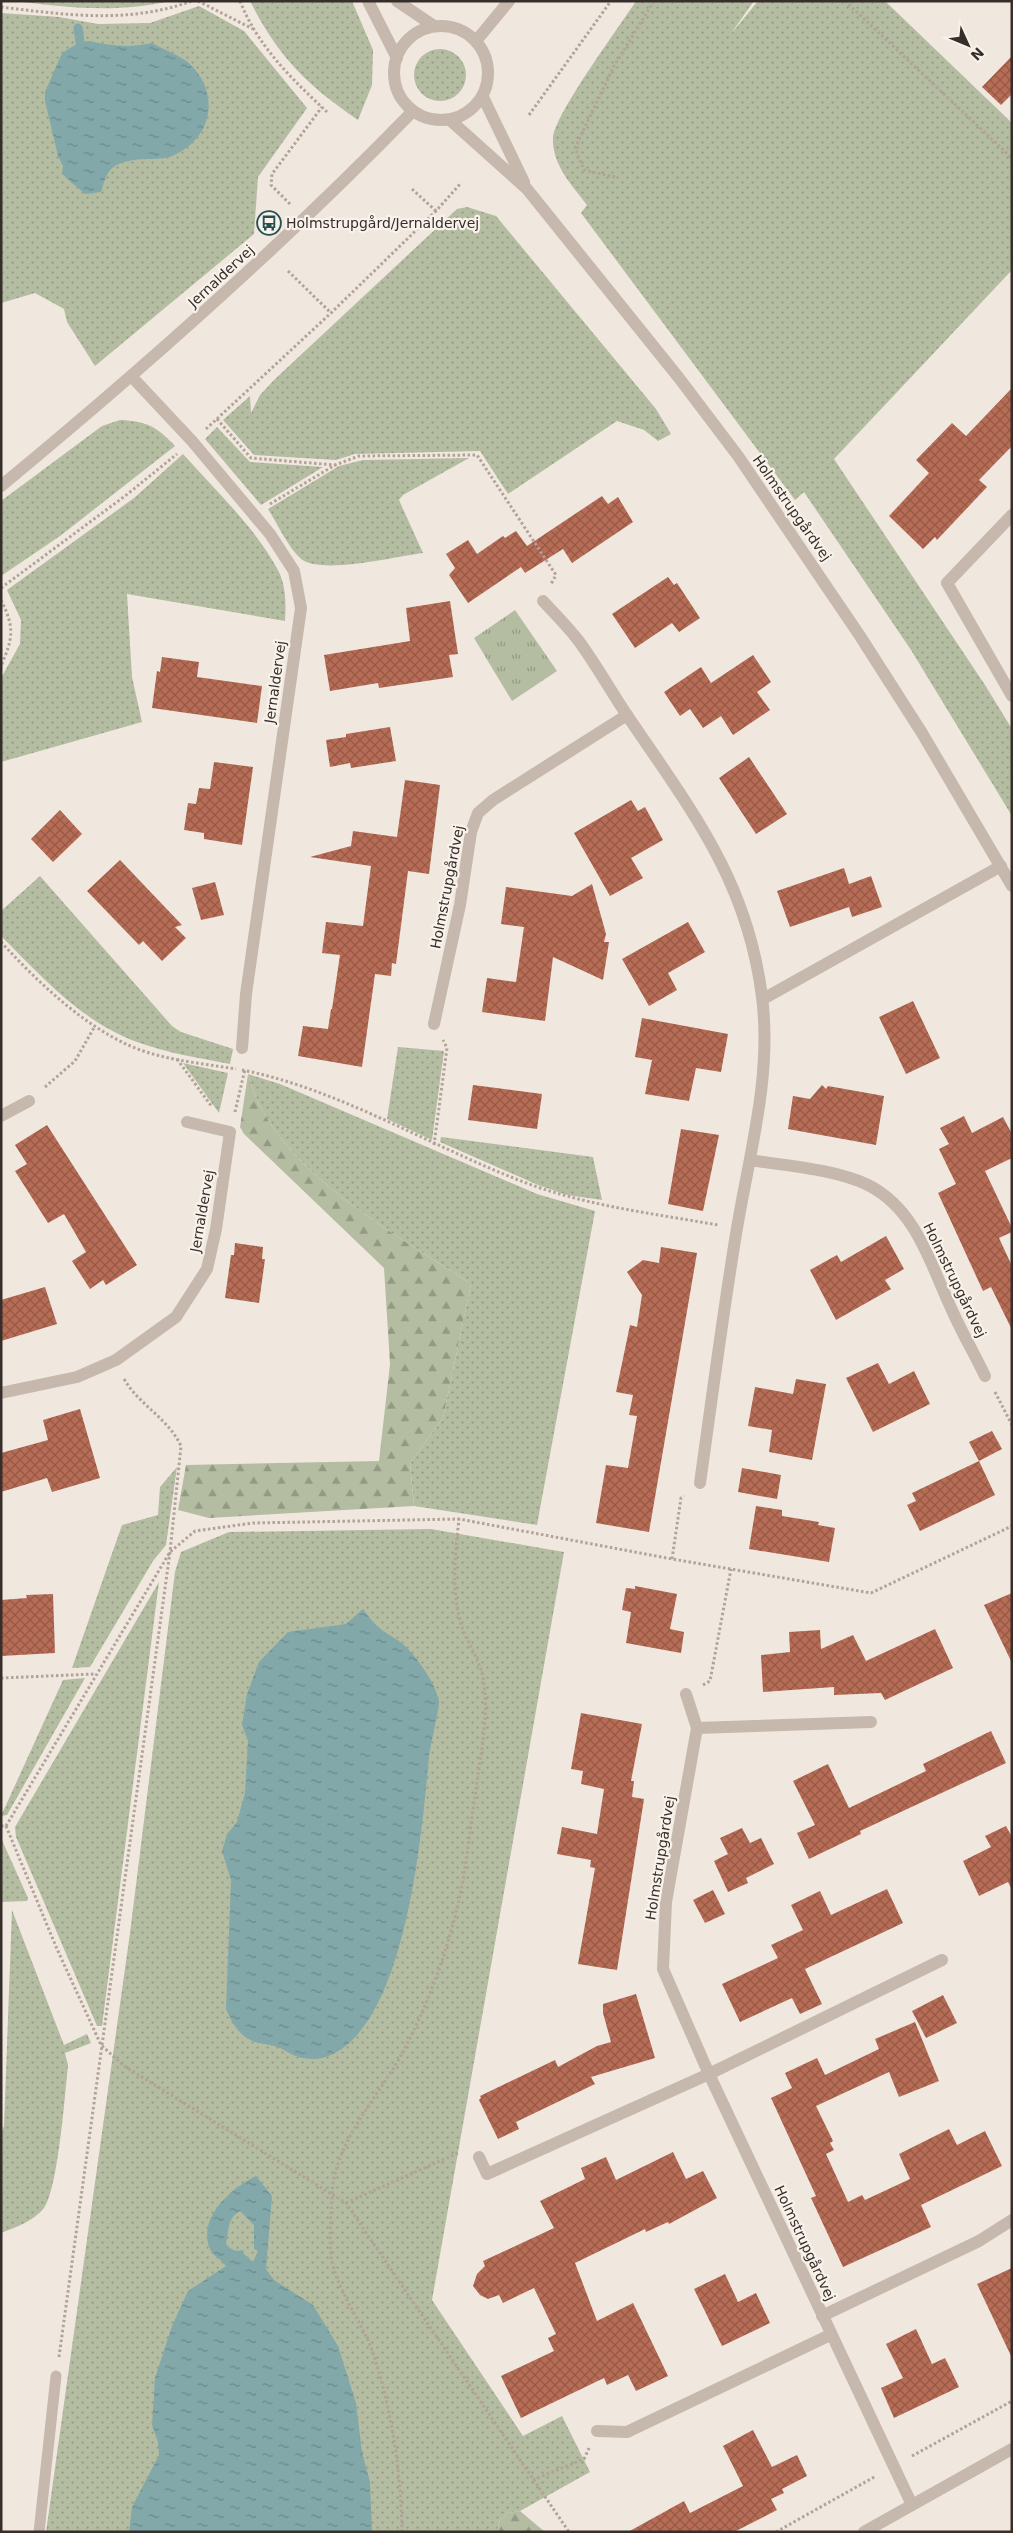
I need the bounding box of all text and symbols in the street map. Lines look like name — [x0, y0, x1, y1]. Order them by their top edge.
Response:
north arrow — [943, 20, 993, 70]
text: N — [968, 44, 987, 64]
bus stop icon: Holmstrupgård/Jernaldervej — [256, 210, 282, 236]
place label: Holmstrupgård/Jernaldervej — [286, 215, 479, 231]
street label: Jernaldervej — [184, 242, 257, 311]
street label: Holmstrupgårdvej — [749, 452, 835, 564]
street label: Jernaldervej — [261, 639, 289, 726]
street label: Holmstrupgårdvej — [427, 824, 467, 950]
street label: Jernaldervej — [187, 1168, 217, 1255]
street label: Holmstrupgårdvej — [920, 1220, 990, 1340]
street label: Holmstrupgårdvej — [642, 1795, 678, 1921]
street label: Holmstrupgårdvej — [771, 2183, 839, 2303]

